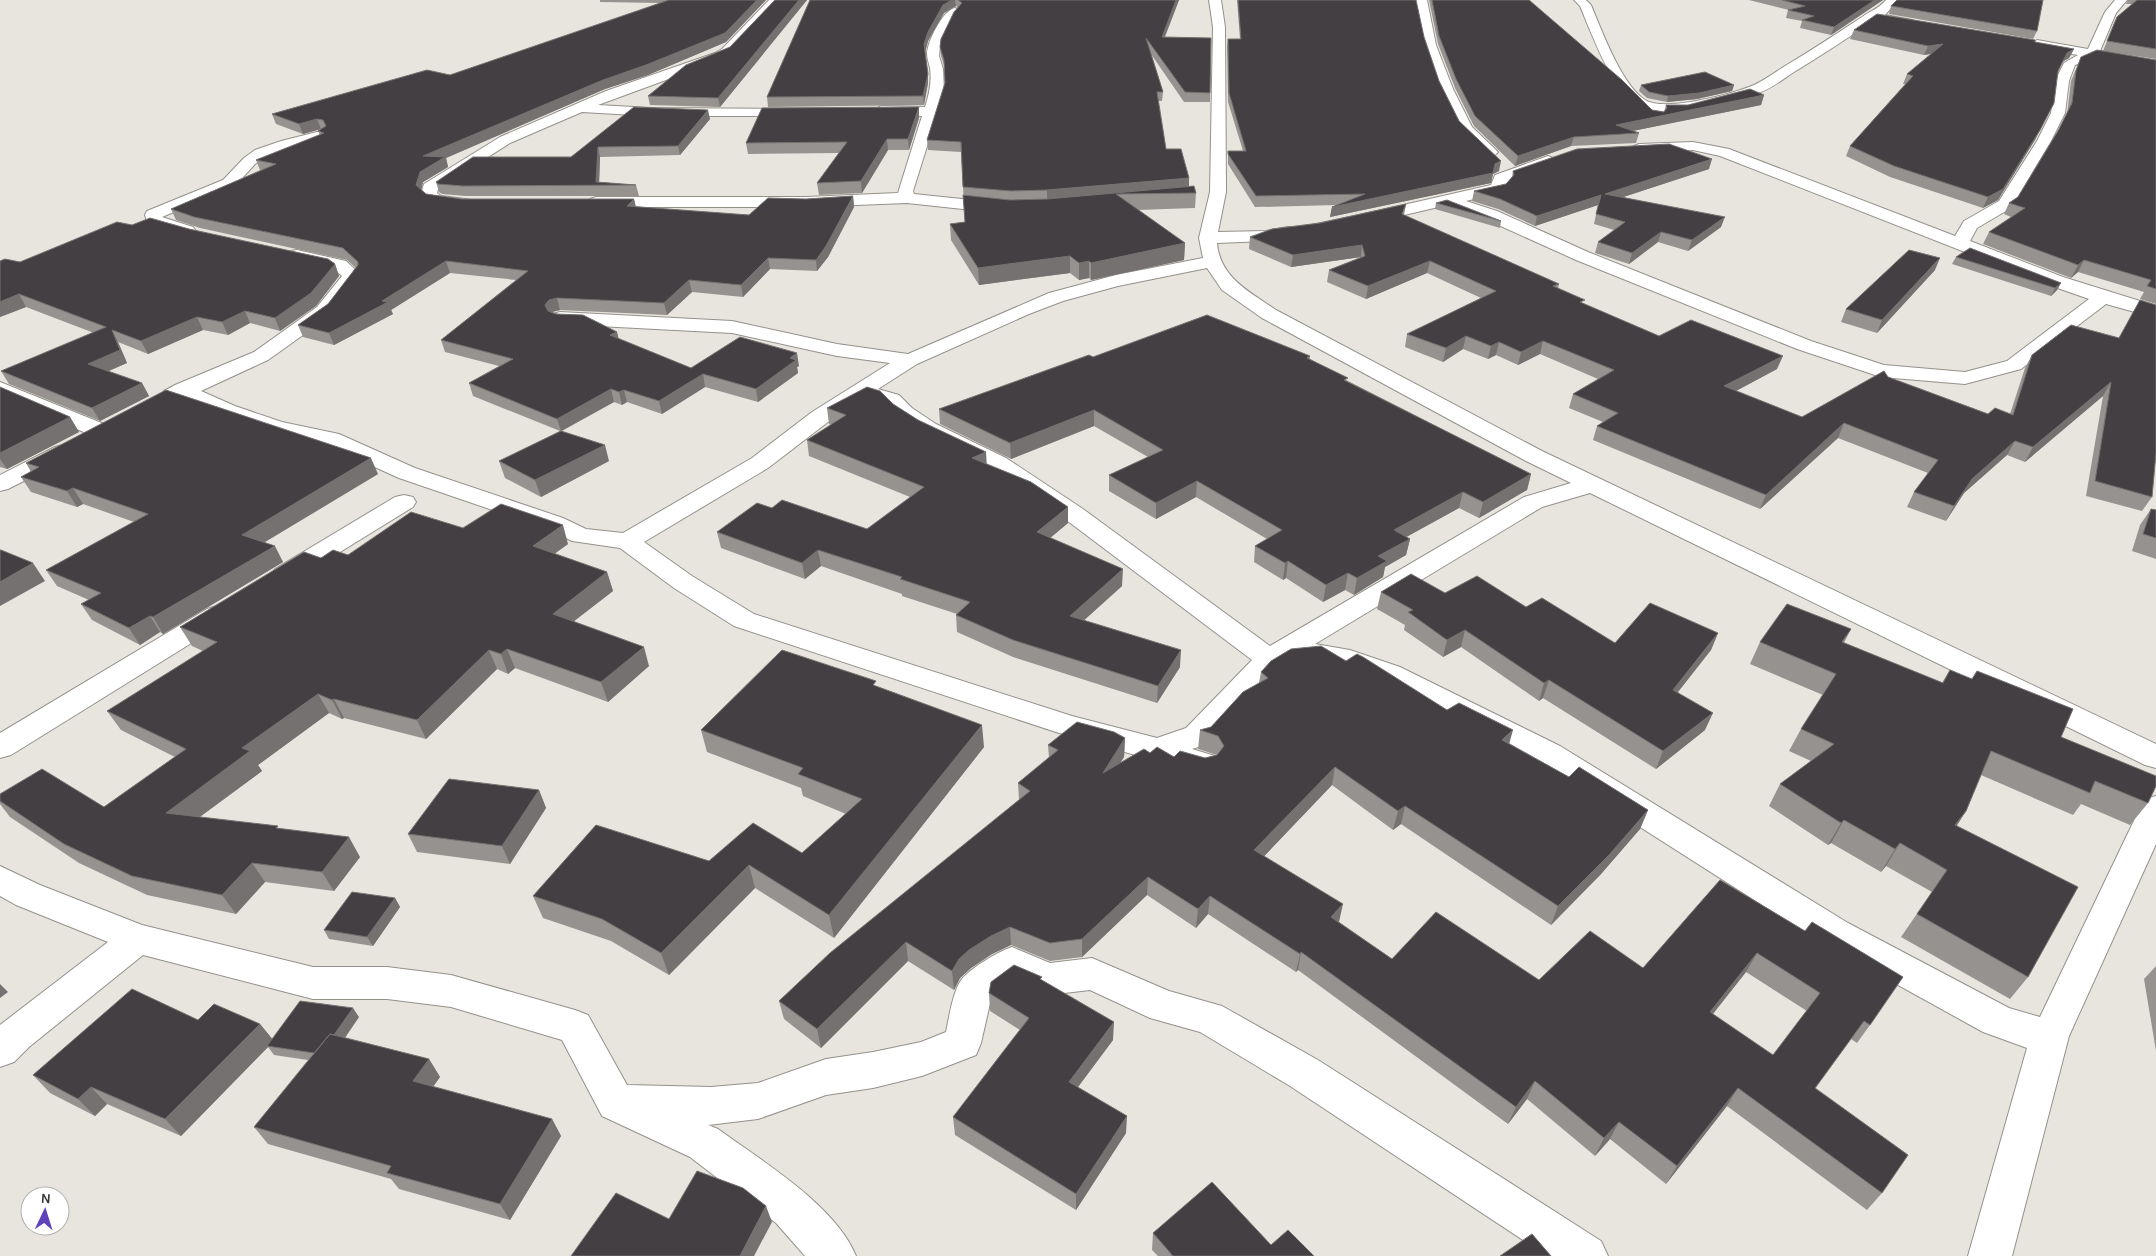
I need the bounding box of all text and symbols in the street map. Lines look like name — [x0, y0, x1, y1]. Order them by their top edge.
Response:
north arrow — [20, 1186, 70, 1236]
text: N — [40, 1190, 51, 1207]

